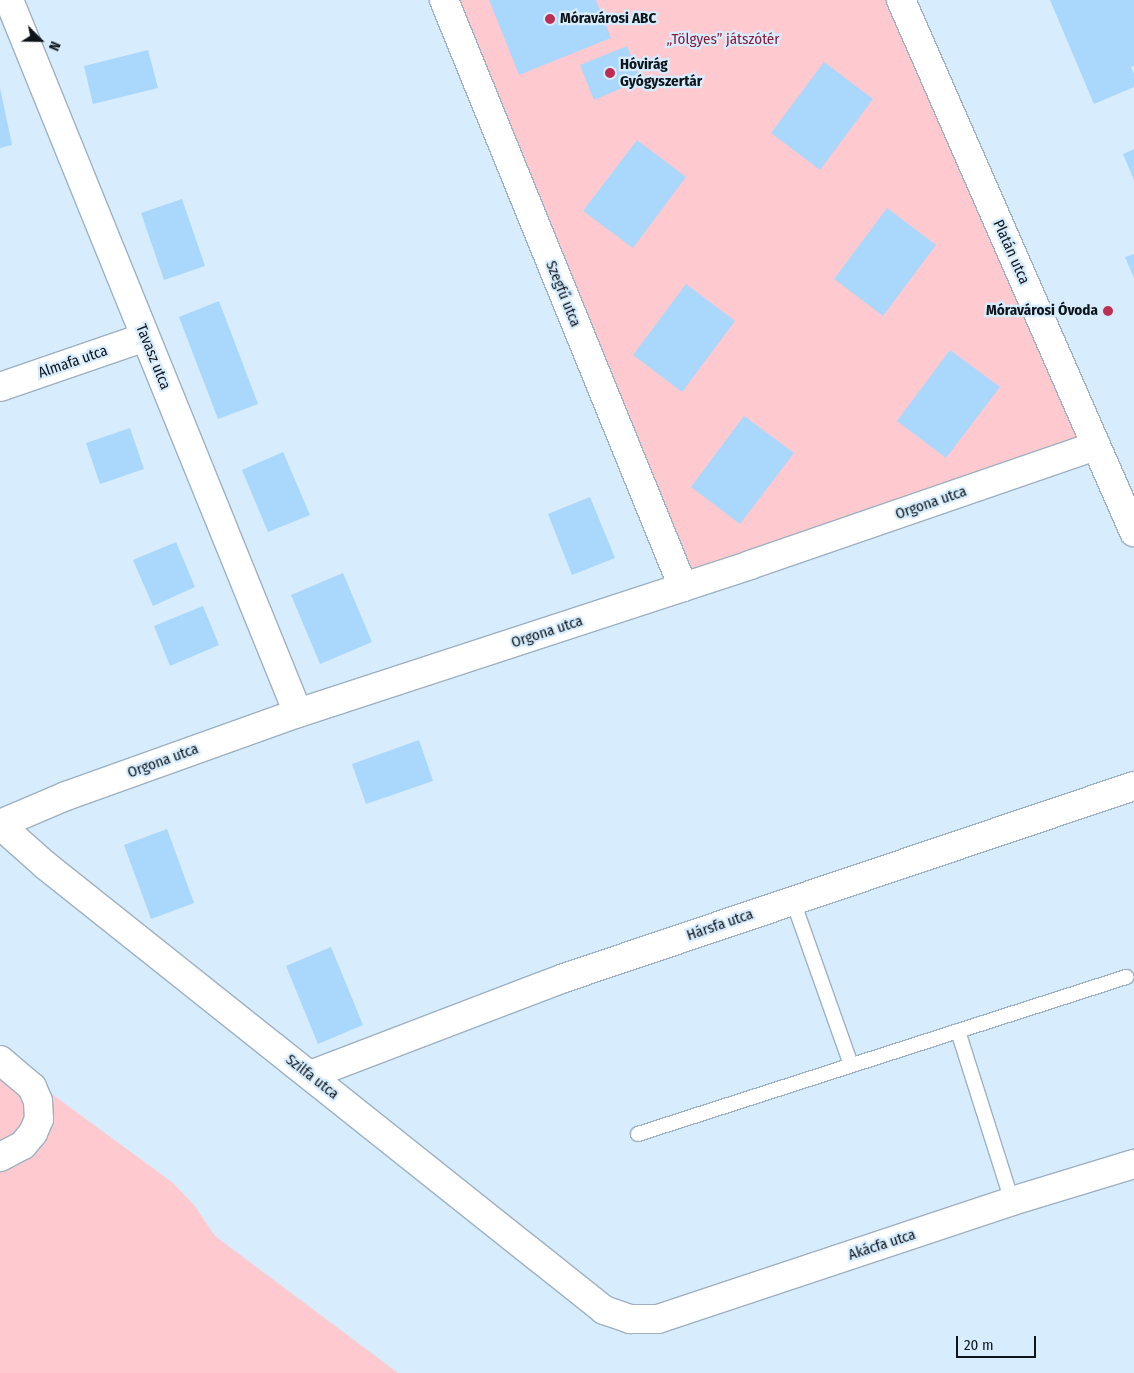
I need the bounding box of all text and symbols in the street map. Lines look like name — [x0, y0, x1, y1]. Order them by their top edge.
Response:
place label: Móravárosi ABC — [560, 10, 656, 28]
marker: Móravárosi ABC — [544, 13, 556, 25]
north arrow — [15, 15, 65, 65]
park label: „Tölgyes” játszótér — [667, 31, 779, 49]
text: N — [45, 39, 64, 53]
place label: Hóvirág Gyógyszertár — [620, 55, 702, 90]
marker: Hóvirág Gyógyszertár — [604, 67, 616, 79]
street label: Platán utca — [989, 217, 1033, 287]
street label: Szegfű utca — [542, 258, 584, 330]
place label: Móravárosi Óvoda — [986, 302, 1098, 320]
marker: Móravárosi Óvoda — [1102, 305, 1114, 317]
street label: Tavasz utca — [132, 322, 174, 392]
street label: Almafa utca — [36, 342, 110, 382]
street label: Orgona utca — [893, 482, 969, 524]
street label: Orgona utca — [509, 612, 585, 652]
street label: Orgona utca — [125, 740, 201, 782]
street label: Hársfa utca — [684, 905, 756, 945]
street label: Szilfa utca — [282, 1051, 342, 1103]
street label: Akácfa utca — [846, 1226, 918, 1264]
scale bar — [959, 1326, 1039, 1358]
text: 20 m — [964, 1336, 994, 1354]

